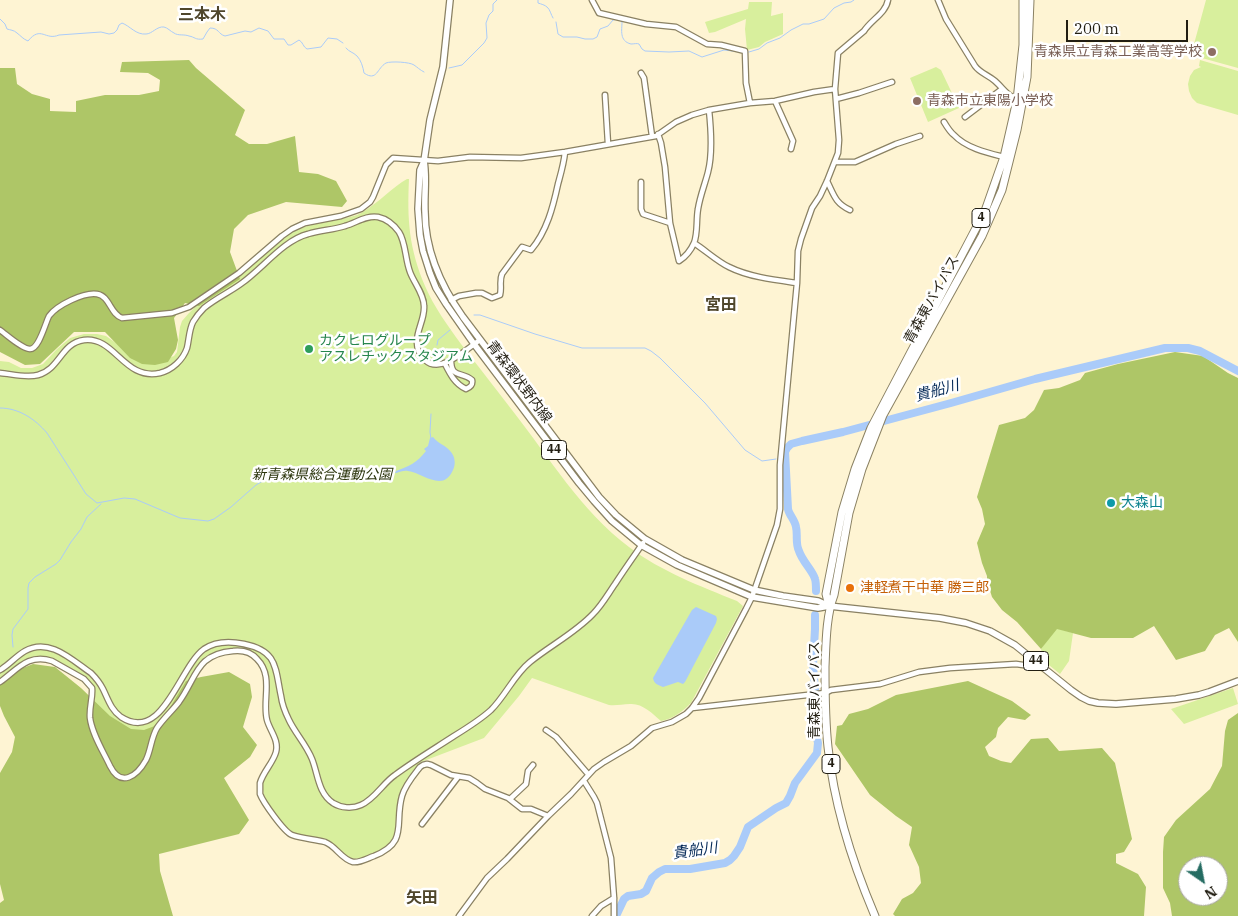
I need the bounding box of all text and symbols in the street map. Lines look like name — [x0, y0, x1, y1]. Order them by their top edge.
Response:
district label: 三本木 — [178, 5, 226, 25]
scale bar — [1068, 10, 1190, 42]
text: 200 m — [1074, 19, 1119, 38]
place label: 青森県立青森工業高等学校 — [1034, 44, 1202, 60]
marker: 青森県立青森工業高等学校 — [1206, 46, 1218, 58]
place label: 青森市立東陽小学校 — [927, 93, 1053, 109]
marker: 青森市立東陽小学校 — [911, 95, 923, 107]
road number: 4 — [972, 208, 990, 228]
street label: 青森東バイパス — [901, 253, 963, 347]
district label: 宮田 — [705, 295, 737, 315]
place label: カクヒログループ アスレチックスタジアム — [319, 333, 473, 366]
street label: 青森環状野内線 — [483, 338, 555, 426]
marker: カクヒログループ アスレチックスタジアム — [303, 343, 315, 355]
water label: 貴船川 — [913, 376, 961, 406]
road number: 44 — [542, 440, 566, 460]
park label: 新青森県総合運動公園 — [252, 467, 392, 483]
place label: 大森山 — [1121, 495, 1163, 511]
marker: 大森山 — [1105, 497, 1117, 509]
place label: 津軽煮干中華 勝三郎 — [860, 580, 989, 596]
marker: 津軽煮干中華 勝三郎 — [844, 582, 856, 594]
street label: 青森東バイパス — [807, 641, 823, 739]
road number: 44 — [1024, 651, 1048, 670]
road number: 4 — [822, 754, 840, 774]
water label: 貴船川 — [671, 839, 719, 863]
north arrow — [1178, 856, 1228, 906]
text: N — [1201, 882, 1220, 903]
district label: 矢田 — [406, 888, 438, 908]

